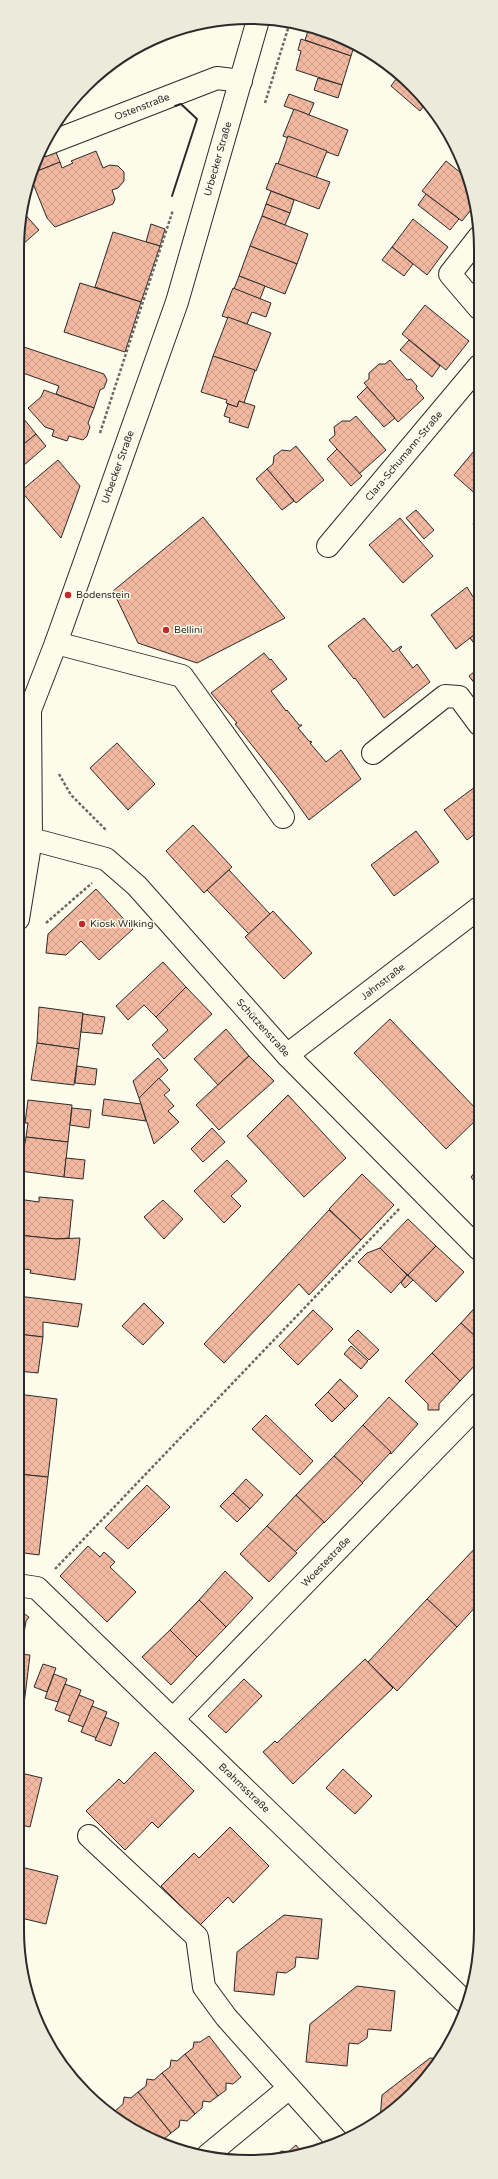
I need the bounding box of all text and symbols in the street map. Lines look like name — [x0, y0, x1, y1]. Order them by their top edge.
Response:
street label: Ostenstraße — [113, 91, 172, 123]
street label: Urbecker Straße — [202, 120, 234, 198]
street label: Clara-Schumann-Straße — [363, 408, 445, 503]
street label: Urbecker Straße — [99, 428, 137, 505]
place label: Bodenstein — [76, 589, 130, 601]
marker: Bodenstein — [63, 590, 73, 600]
place label: Bellini — [174, 624, 203, 636]
marker: Bellini — [161, 625, 171, 635]
place label: Kiosk Wilking — [90, 918, 153, 930]
marker: Kiosk Wilking — [77, 919, 87, 929]
street label: Jahnstraße — [359, 961, 408, 1003]
street label: Schützenstraße — [234, 997, 292, 1060]
street label: Woestestraße — [299, 1534, 353, 1590]
street label: Brahmsstraße — [216, 1761, 272, 1816]

